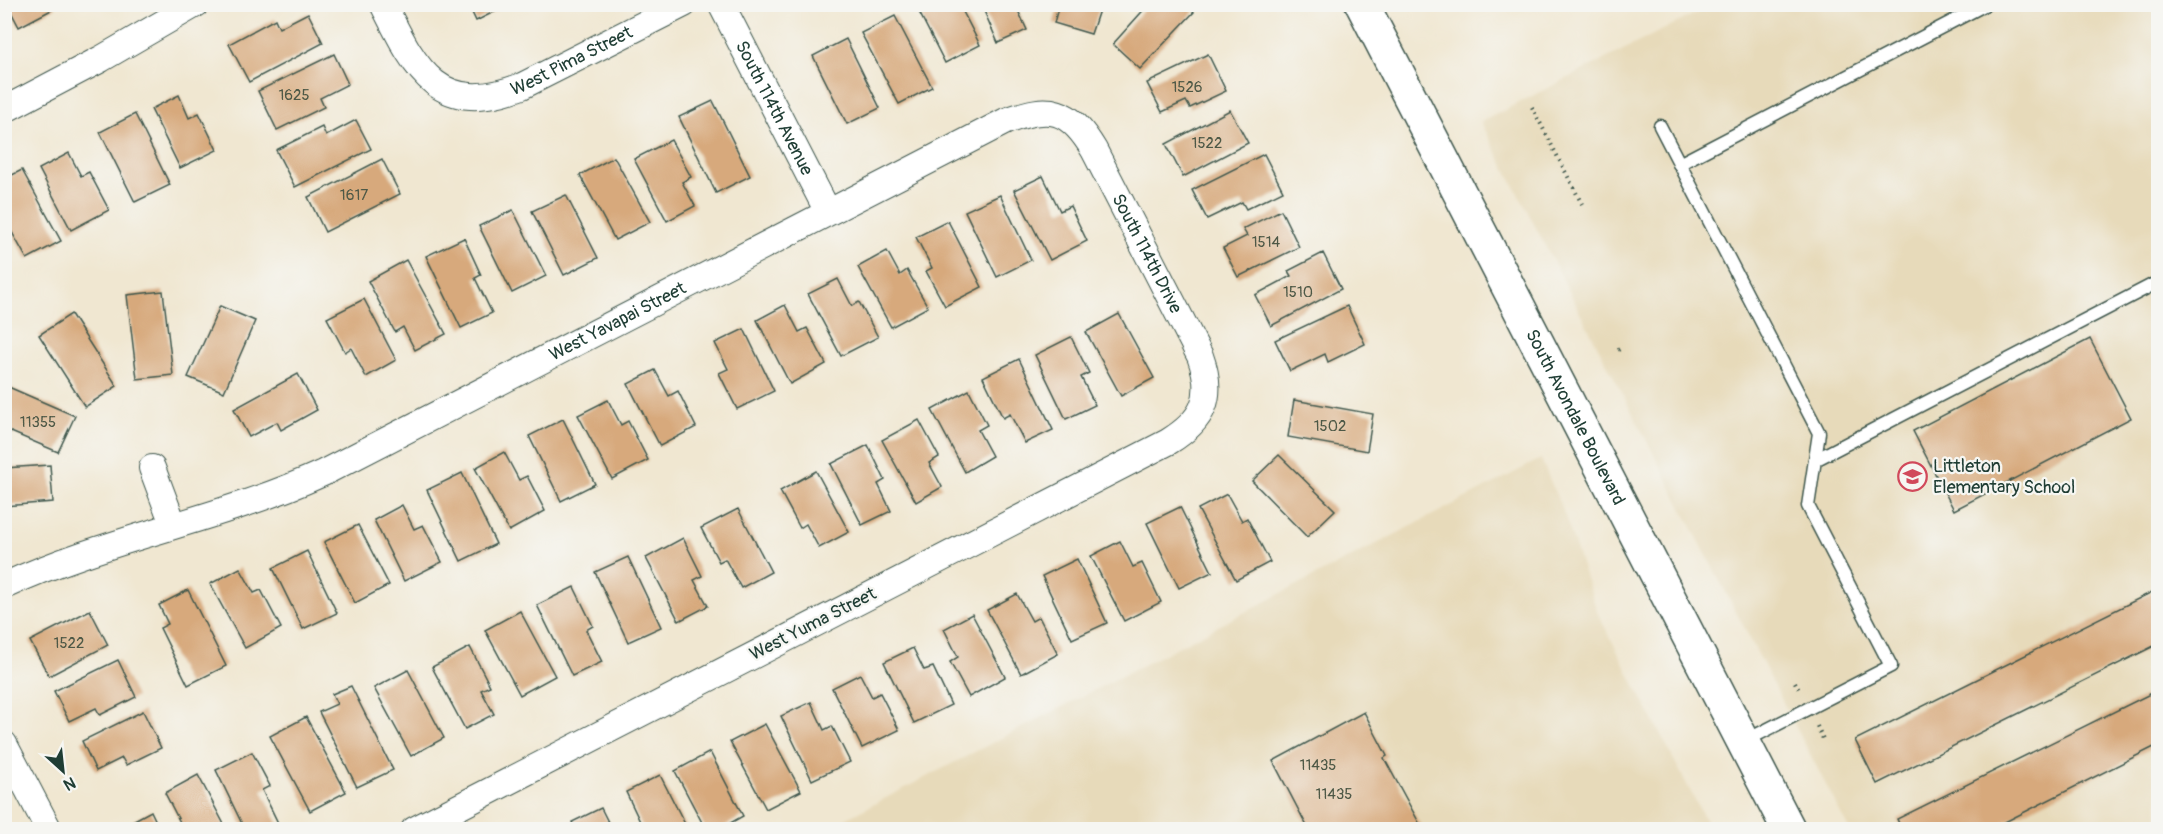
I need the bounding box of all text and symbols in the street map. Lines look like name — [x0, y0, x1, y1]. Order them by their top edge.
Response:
street label: West Pima Street — [507, 20, 637, 101]
street label: South 114th Avenue — [730, 37, 819, 179]
house number: 1526 — [1171, 78, 1203, 97]
house number: 1625 — [278, 86, 310, 105]
house number: 1522 — [1192, 134, 1222, 153]
house number: 1617 — [340, 186, 368, 205]
street label: South 114th Drive — [1107, 190, 1188, 317]
house number: 1514 — [1252, 233, 1281, 252]
street label: West Yavapai Street — [545, 276, 691, 366]
house number: 1510 — [1283, 283, 1313, 302]
street label: South Avondale Boulevard — [1521, 325, 1631, 509]
house number: 11355 — [20, 413, 56, 432]
house number: 1502 — [1314, 417, 1346, 436]
place label: Littleton Elementary School — [1933, 455, 2075, 499]
school or university icon: Littleton Elementary School — [1896, 460, 1928, 492]
street label: West Yuma Street — [746, 582, 881, 666]
house number: 1522 — [54, 634, 84, 653]
north arrow — [33, 741, 93, 801]
house number: 11435 — [1300, 756, 1336, 775]
text: N — [60, 772, 79, 795]
house number: 11435 — [1316, 785, 1352, 804]

